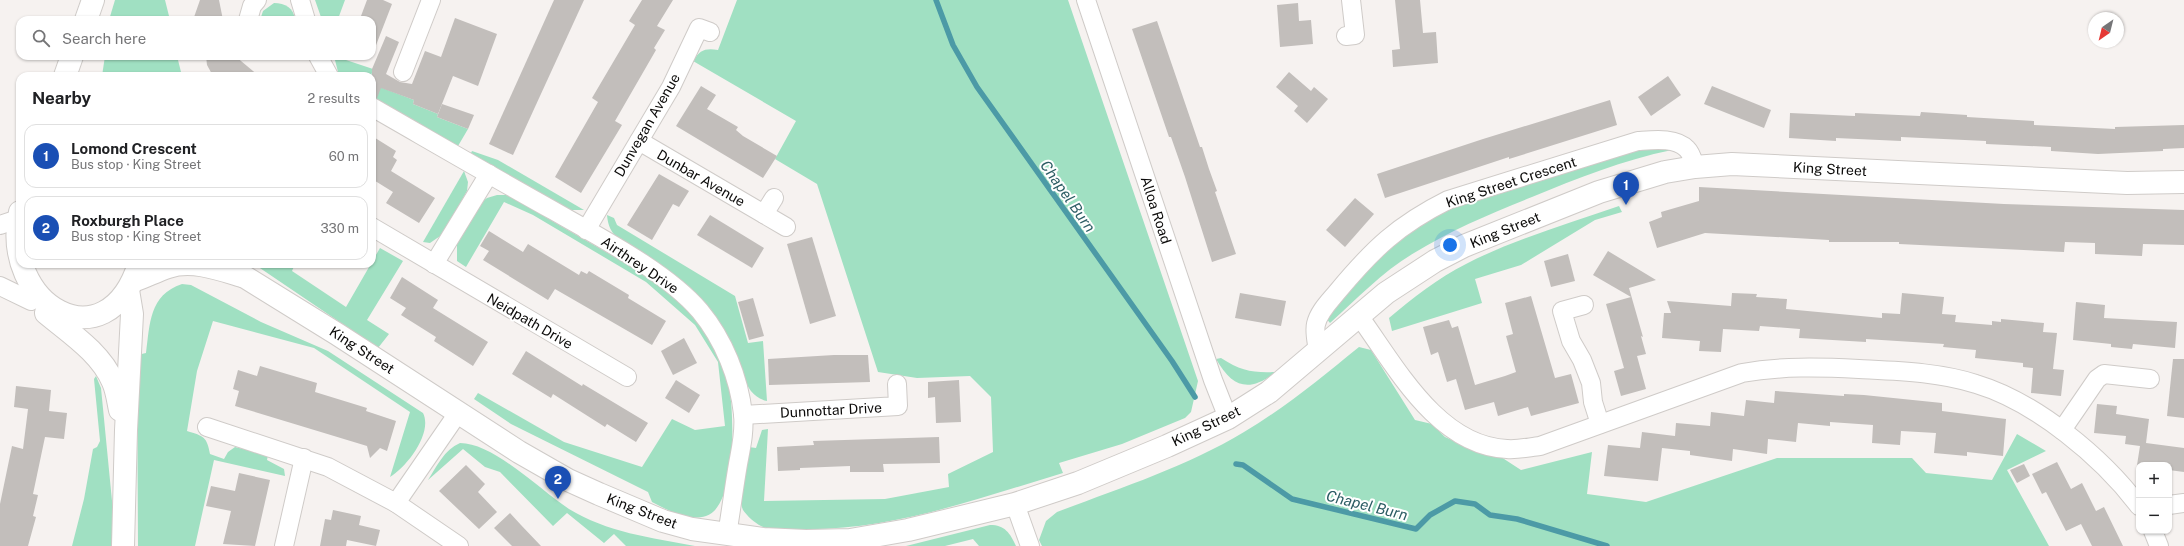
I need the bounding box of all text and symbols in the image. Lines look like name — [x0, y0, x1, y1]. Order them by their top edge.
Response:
north arrow — [2088, 12, 2124, 48]
search box — [16, 16, 376, 60]
icon: search — [30, 27, 52, 49]
text: Search here — [62, 30, 146, 47]
street label: Dunvegan Avenue — [611, 71, 683, 179]
text: Nearby — [32, 88, 91, 108]
text: 2 results — [308, 91, 360, 106]
text: Lomond Crescent — [71, 140, 197, 157]
street label: Dunbar Avenue — [654, 146, 748, 210]
text: 1 — [43, 149, 49, 164]
text: 60 m — [329, 149, 359, 164]
street label: King Street Crescent — [1444, 153, 1578, 211]
text: Bus stop · King Street — [71, 157, 201, 172]
water label: Chapel Burn — [1037, 157, 1099, 235]
street label: King Street — [1793, 159, 1867, 179]
pin: 1 — [1613, 172, 1639, 205]
street label: Alloa Road — [1138, 174, 1174, 246]
street label: King Street — [1468, 209, 1542, 251]
text: Roxburgh Place — [71, 212, 184, 229]
text: 2 — [42, 221, 50, 236]
text: 330 m — [320, 221, 359, 236]
text: Bus stop · King Street — [71, 229, 201, 244]
street label: Airthrey Drive — [598, 233, 682, 297]
your location — [1440, 235, 1460, 255]
street label: Neidpath Drive — [484, 290, 576, 352]
street label: King Street — [327, 323, 397, 377]
street label: Dunnottar Drive — [780, 399, 882, 421]
street label: King Street — [1169, 403, 1243, 449]
map controls — [2136, 462, 2172, 534]
button: + — [2136, 462, 2172, 498]
pin: 2 — [545, 466, 571, 499]
water label: Chapel Burn — [1324, 487, 1410, 523]
street label: King Street — [604, 490, 680, 532]
button: − — [2136, 498, 2172, 534]

